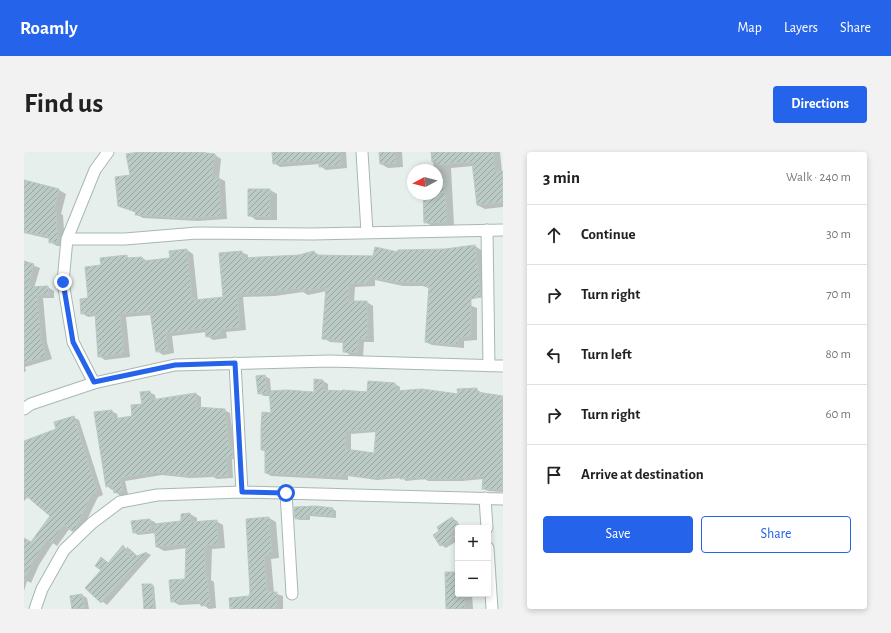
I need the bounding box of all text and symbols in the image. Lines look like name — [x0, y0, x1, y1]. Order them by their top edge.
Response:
text: Roamly — [20, 19, 78, 38]
text: Map — [737, 21, 762, 35]
text: Layers — [784, 21, 818, 35]
text: Share — [840, 21, 871, 35]
button: Directions — [773, 86, 867, 123]
text: Find us — [24, 90, 103, 118]
north arrow — [407, 164, 443, 200]
text: 3 min — [543, 169, 580, 186]
text: Walk · 240 m — [786, 171, 851, 184]
icon: ahead — [543, 224, 565, 246]
text: Continue — [581, 227, 636, 242]
text: 30 m — [826, 228, 851, 241]
route end — [54, 273, 72, 291]
icon: right — [543, 284, 565, 306]
text: Turn right — [581, 287, 640, 302]
text: 70 m — [826, 288, 851, 301]
icon: left — [543, 344, 565, 366]
text: Turn left — [581, 347, 632, 362]
text: 80 m — [825, 348, 851, 361]
icon: right — [543, 404, 565, 426]
text: Turn right — [581, 407, 640, 422]
text: 60 m — [825, 408, 851, 421]
icon: arrive — [543, 464, 565, 486]
text: Arrive at destination — [581, 467, 704, 482]
route start — [277, 484, 295, 502]
button: Save — [543, 516, 693, 553]
button: Share — [701, 516, 851, 553]
map controls — [455, 525, 491, 597]
button: + — [455, 525, 491, 561]
button: − — [455, 561, 491, 597]

